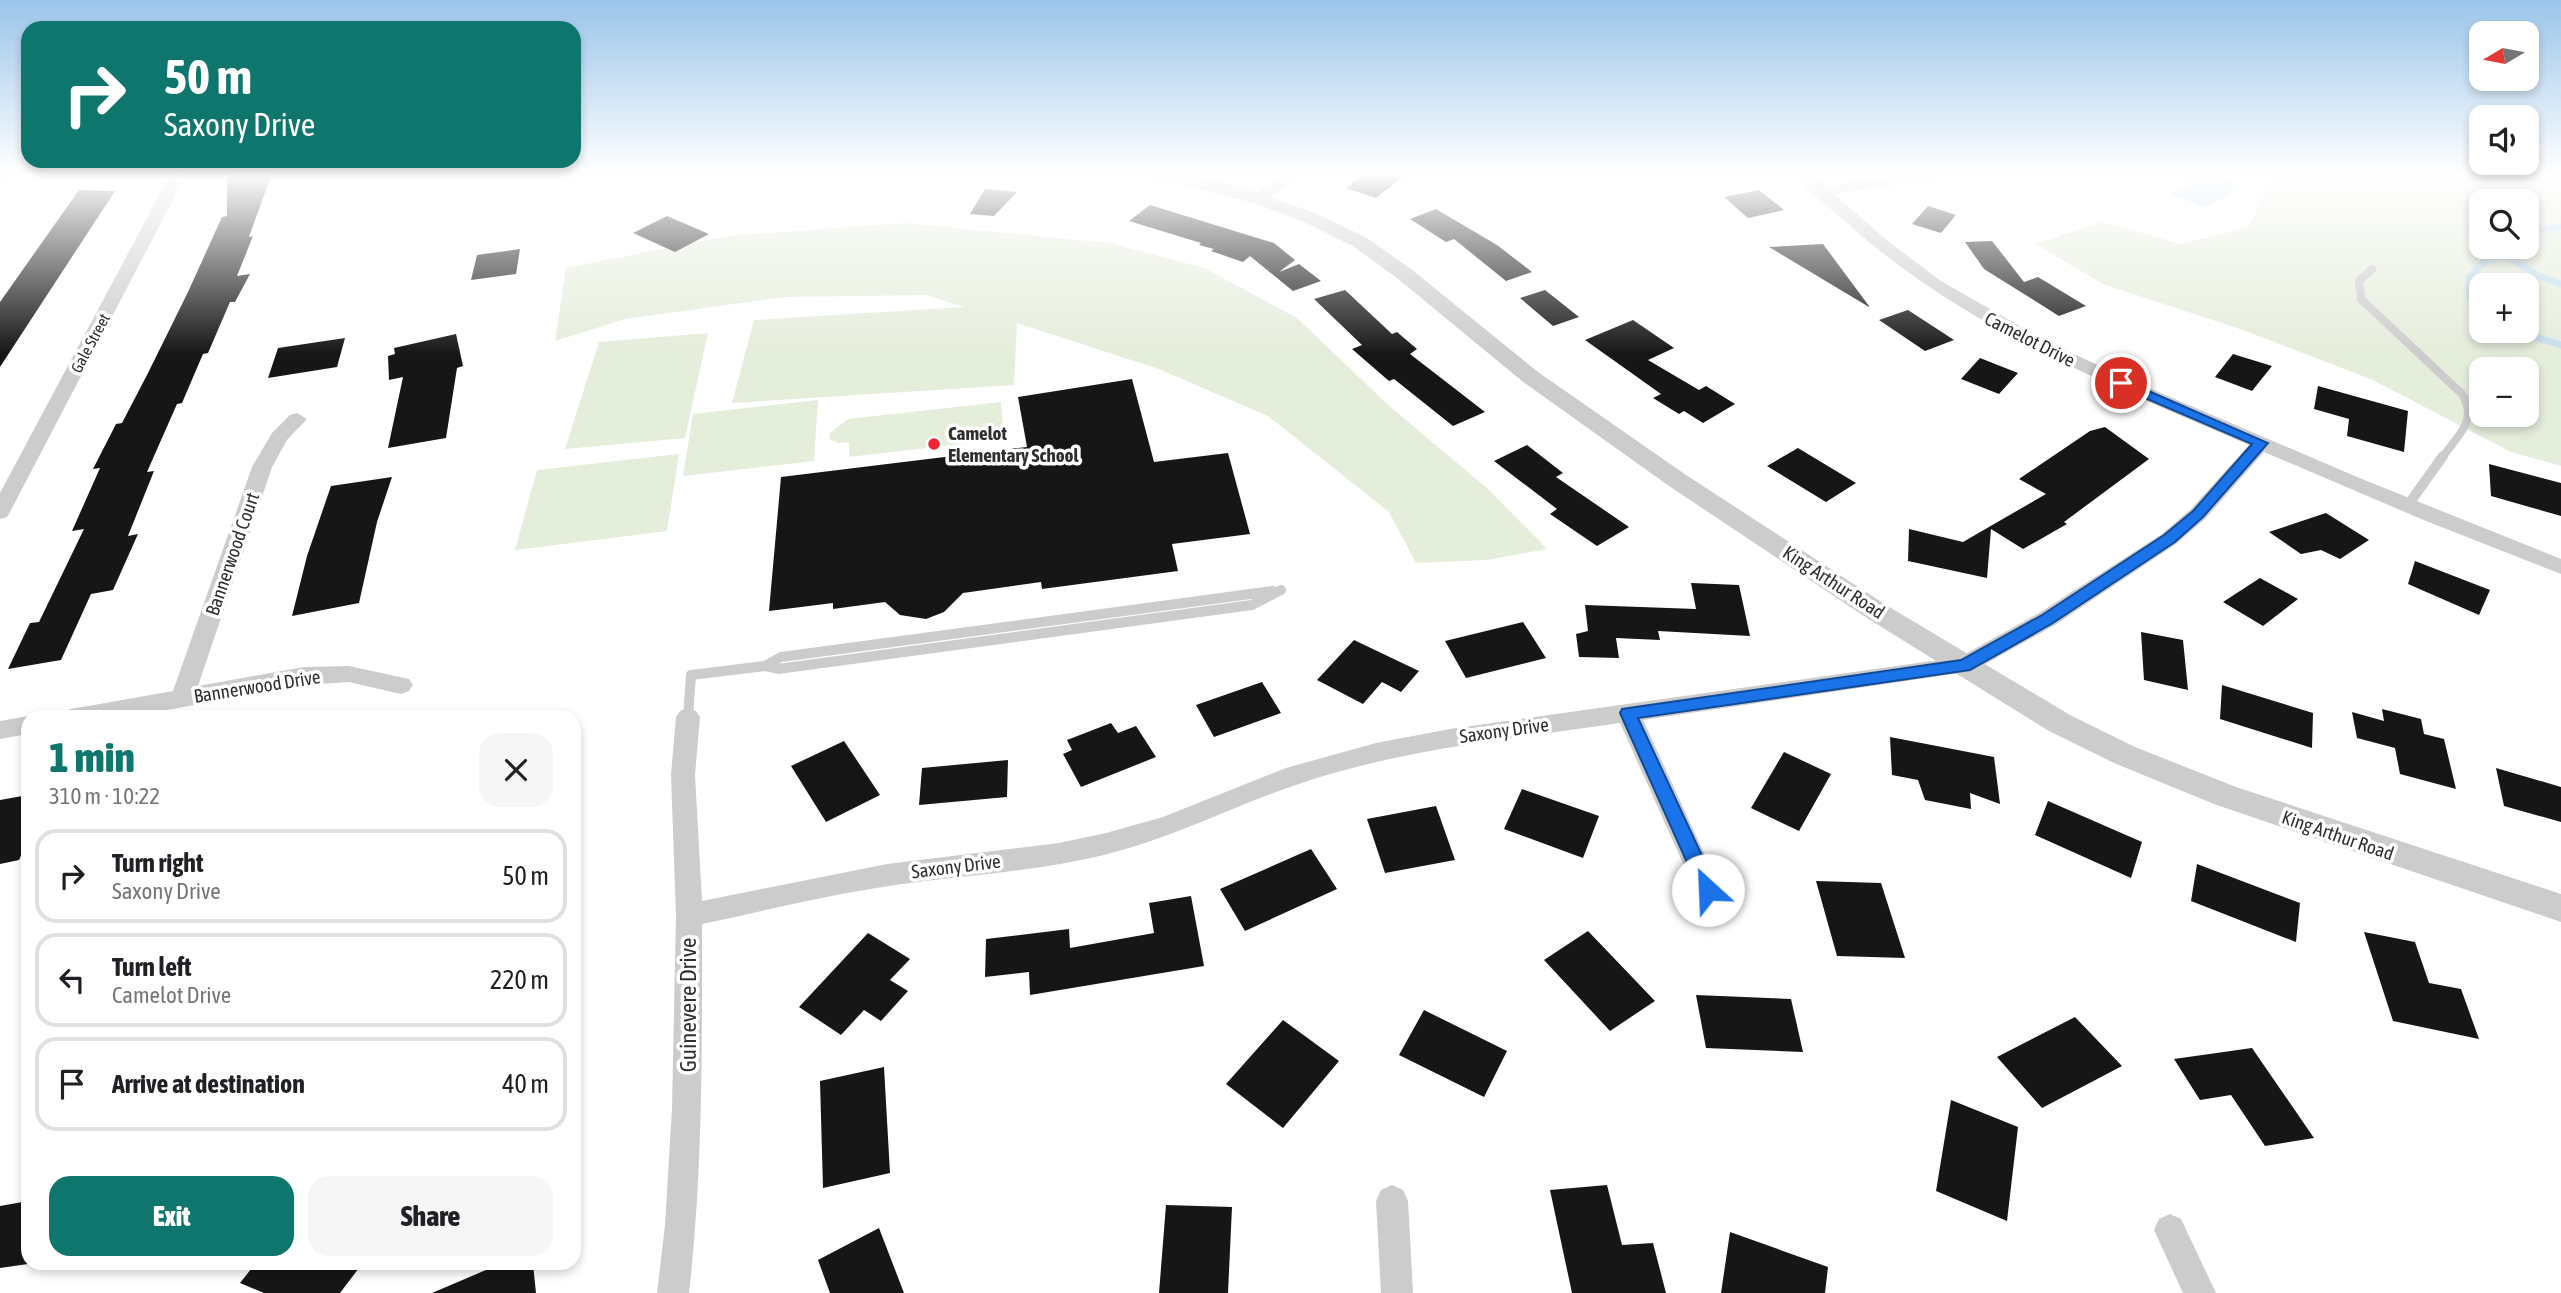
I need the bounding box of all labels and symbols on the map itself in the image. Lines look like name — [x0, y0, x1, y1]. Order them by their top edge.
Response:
north arrow — [2469, 21, 2539, 91]
street label: Camelot Drive — [1981, 307, 2079, 371]
street label: Gale Street — [67, 310, 113, 376]
pin — [2091, 353, 2151, 413]
place label: Camelot Elementary School — [948, 422, 1080, 466]
marker: Camelot Elementary School — [926, 436, 942, 452]
street label: Bannerwood Court — [201, 490, 263, 618]
street label: King Arthur Road — [1779, 541, 1889, 623]
street label: Bannerwood Drive — [192, 665, 322, 707]
street label: Saxony Drive — [1458, 713, 1550, 747]
street label: King Arthur Road — [2279, 806, 2397, 864]
street label: Saxony Drive — [910, 850, 1002, 882]
position arrow — [1671, 853, 1745, 927]
street label: Guinevere Drive — [675, 938, 701, 1072]

